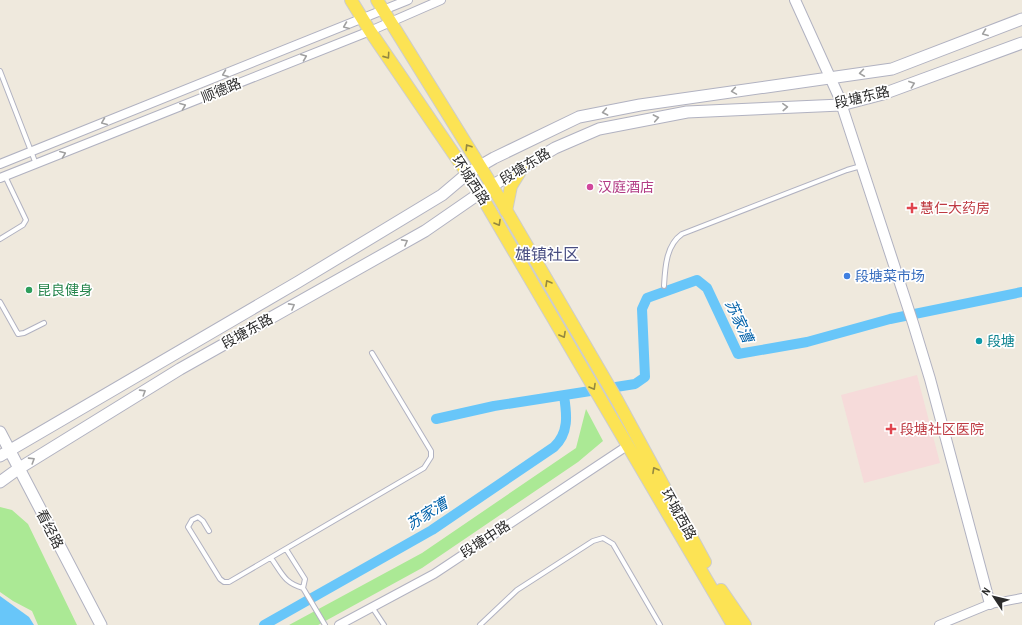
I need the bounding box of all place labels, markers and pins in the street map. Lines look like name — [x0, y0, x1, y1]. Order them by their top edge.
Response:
place label: 汉庭酒店 — [598, 178, 654, 196]
marker: 汉庭酒店 — [585, 182, 595, 192]
place label: 慧仁大药房 — [920, 199, 990, 217]
marker: 慧仁大药房 — [907, 203, 917, 213]
place label: 段塘菜市场 — [855, 267, 925, 285]
marker: 段塘菜市场 — [842, 271, 852, 281]
place label: 昆良健身 — [37, 281, 93, 299]
marker: 昆良健身 — [24, 285, 34, 295]
place label: 段塘 — [987, 332, 1015, 350]
marker: 段塘 — [974, 336, 984, 346]
place label: 段塘社区医院 — [900, 420, 984, 438]
marker: 段塘社区医院 — [885, 423, 897, 435]

